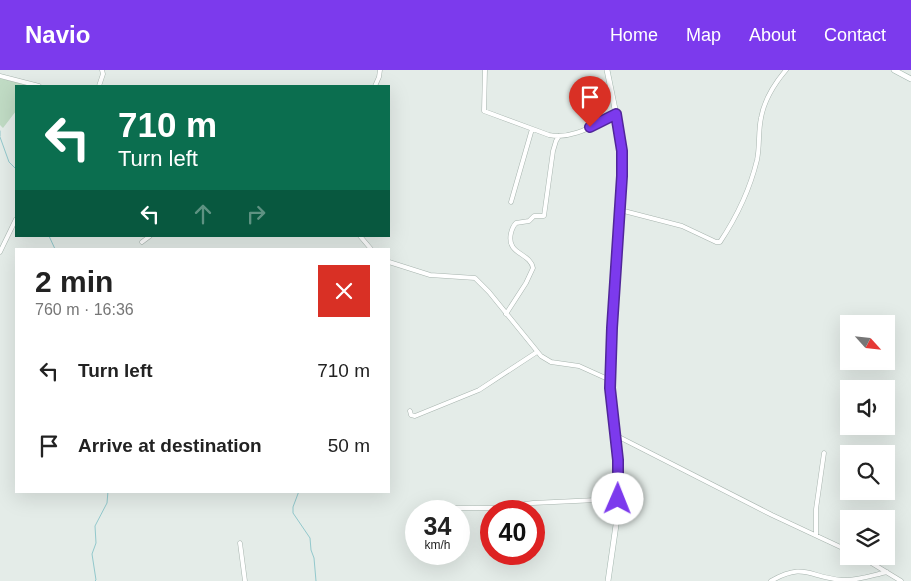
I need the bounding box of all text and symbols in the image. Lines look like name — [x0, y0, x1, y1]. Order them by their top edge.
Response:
text: Navio — [25, 21, 90, 48]
text: Home — [610, 25, 658, 45]
text: Map — [686, 25, 721, 45]
text: About — [749, 25, 796, 45]
text: Contact — [824, 25, 886, 45]
pin — [569, 76, 611, 127]
icon: arrive — [576, 83, 604, 111]
icon: left — [35, 105, 100, 170]
text: 710 m — [118, 105, 217, 144]
text: Turn left — [118, 146, 198, 171]
icon: left — [136, 200, 164, 228]
icon: ahead — [189, 200, 217, 228]
icon: right — [242, 200, 270, 228]
text: 2 min — [35, 265, 113, 298]
button: close — [318, 265, 370, 317]
text: 760 m · 16:36 — [35, 301, 134, 318]
north arrow — [840, 315, 895, 370]
map controls — [840, 315, 895, 565]
icon: left — [35, 357, 63, 385]
text: Turn left — [78, 360, 153, 381]
text: 710 m — [317, 360, 370, 381]
button: sound — [840, 380, 895, 435]
icon: arrive — [35, 432, 63, 460]
text: Arrive at destination — [78, 435, 262, 456]
text: 50 m — [328, 435, 370, 456]
button: search — [840, 445, 895, 500]
position arrow — [591, 472, 643, 524]
speed limit sign: 40 — [480, 500, 545, 565]
button: layers — [840, 510, 895, 565]
text: 34 — [424, 512, 451, 540]
text: km/h — [424, 538, 451, 552]

